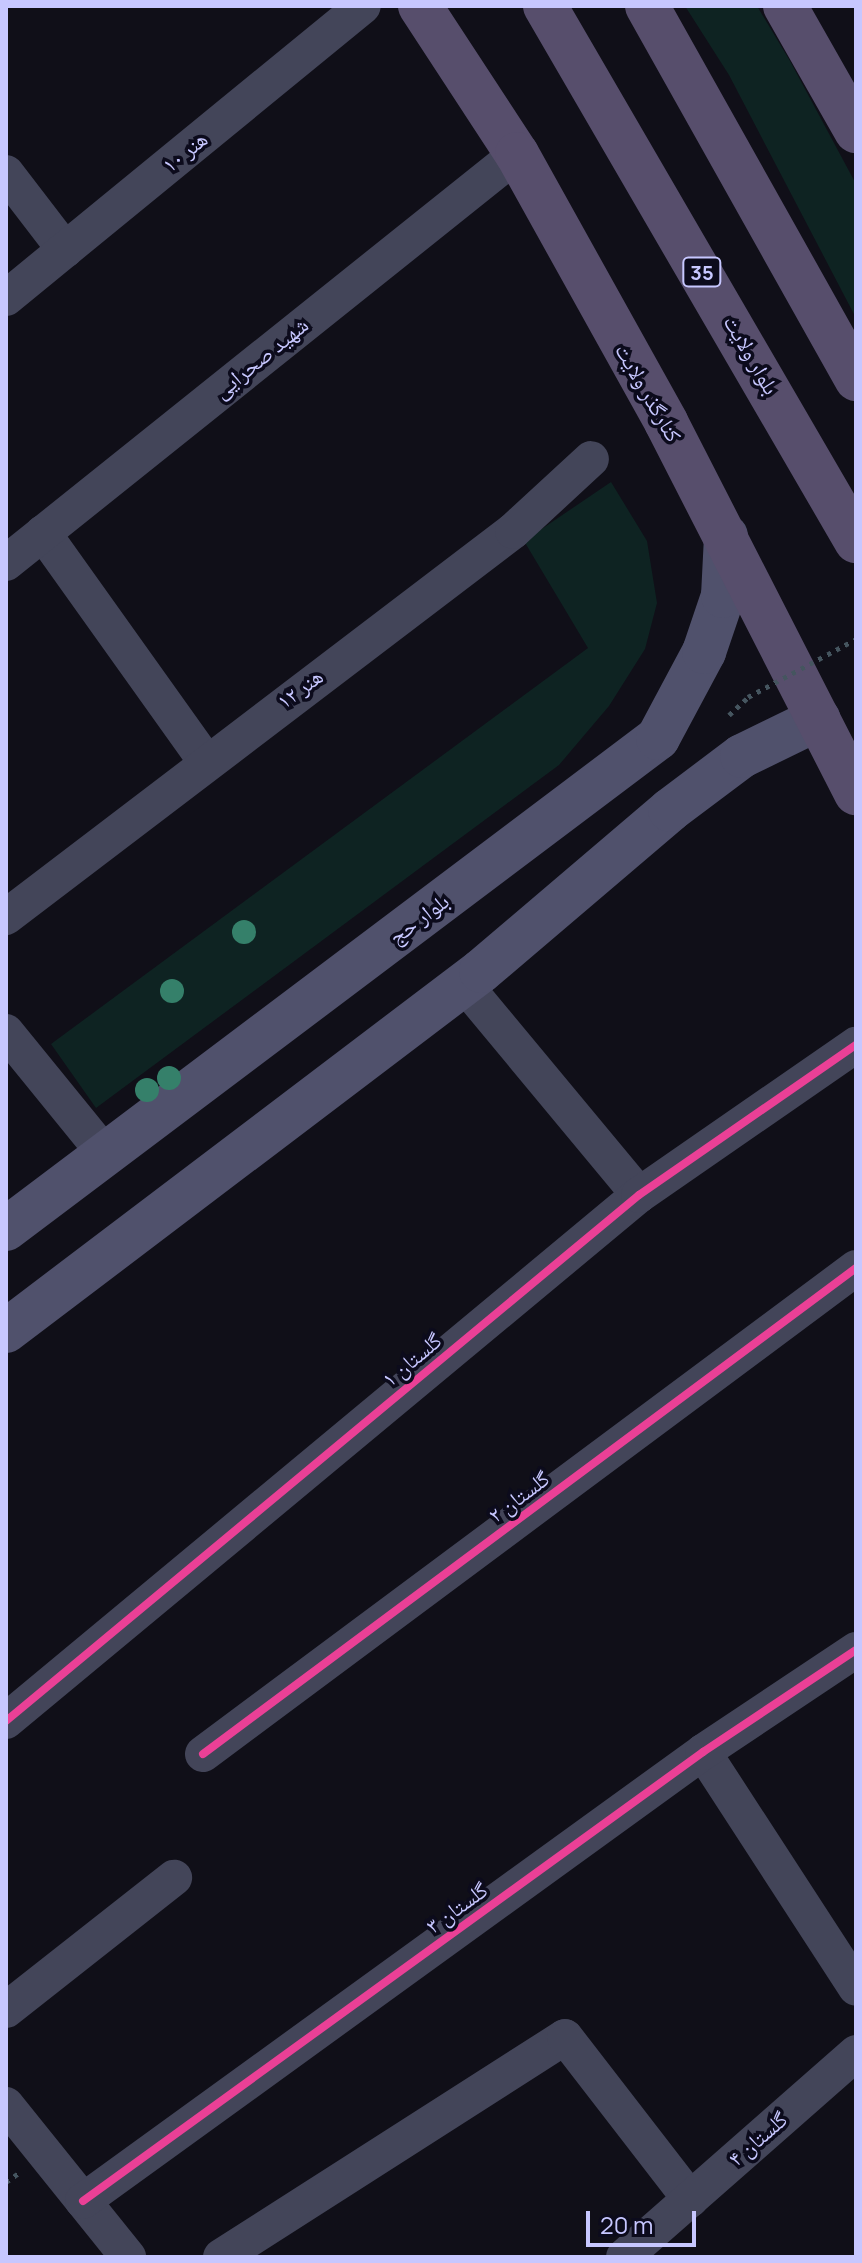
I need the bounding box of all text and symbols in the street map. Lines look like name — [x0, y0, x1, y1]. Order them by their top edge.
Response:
street label: هنر ۱۰ — [157, 126, 213, 178]
road number: 35 — [682, 256, 722, 288]
street label: بلوار ولایت — [718, 311, 784, 399]
street label: شهید صحرایی — [208, 312, 314, 404]
street label: کنارگذر ولایت — [609, 339, 687, 447]
street label: هنر ۱۲ — [272, 663, 328, 715]
street label: بلوار حج — [384, 888, 454, 950]
street label: گلستان ۱ — [377, 1327, 447, 1393]
street label: گلستان ۲ — [483, 1465, 555, 1529]
street label: گلستان ۳ — [421, 1877, 493, 1939]
street label: گلستان ۴ — [723, 2106, 793, 2172]
scale bar — [590, 2195, 700, 2245]
text: 20 m — [600, 2208, 653, 2241]

